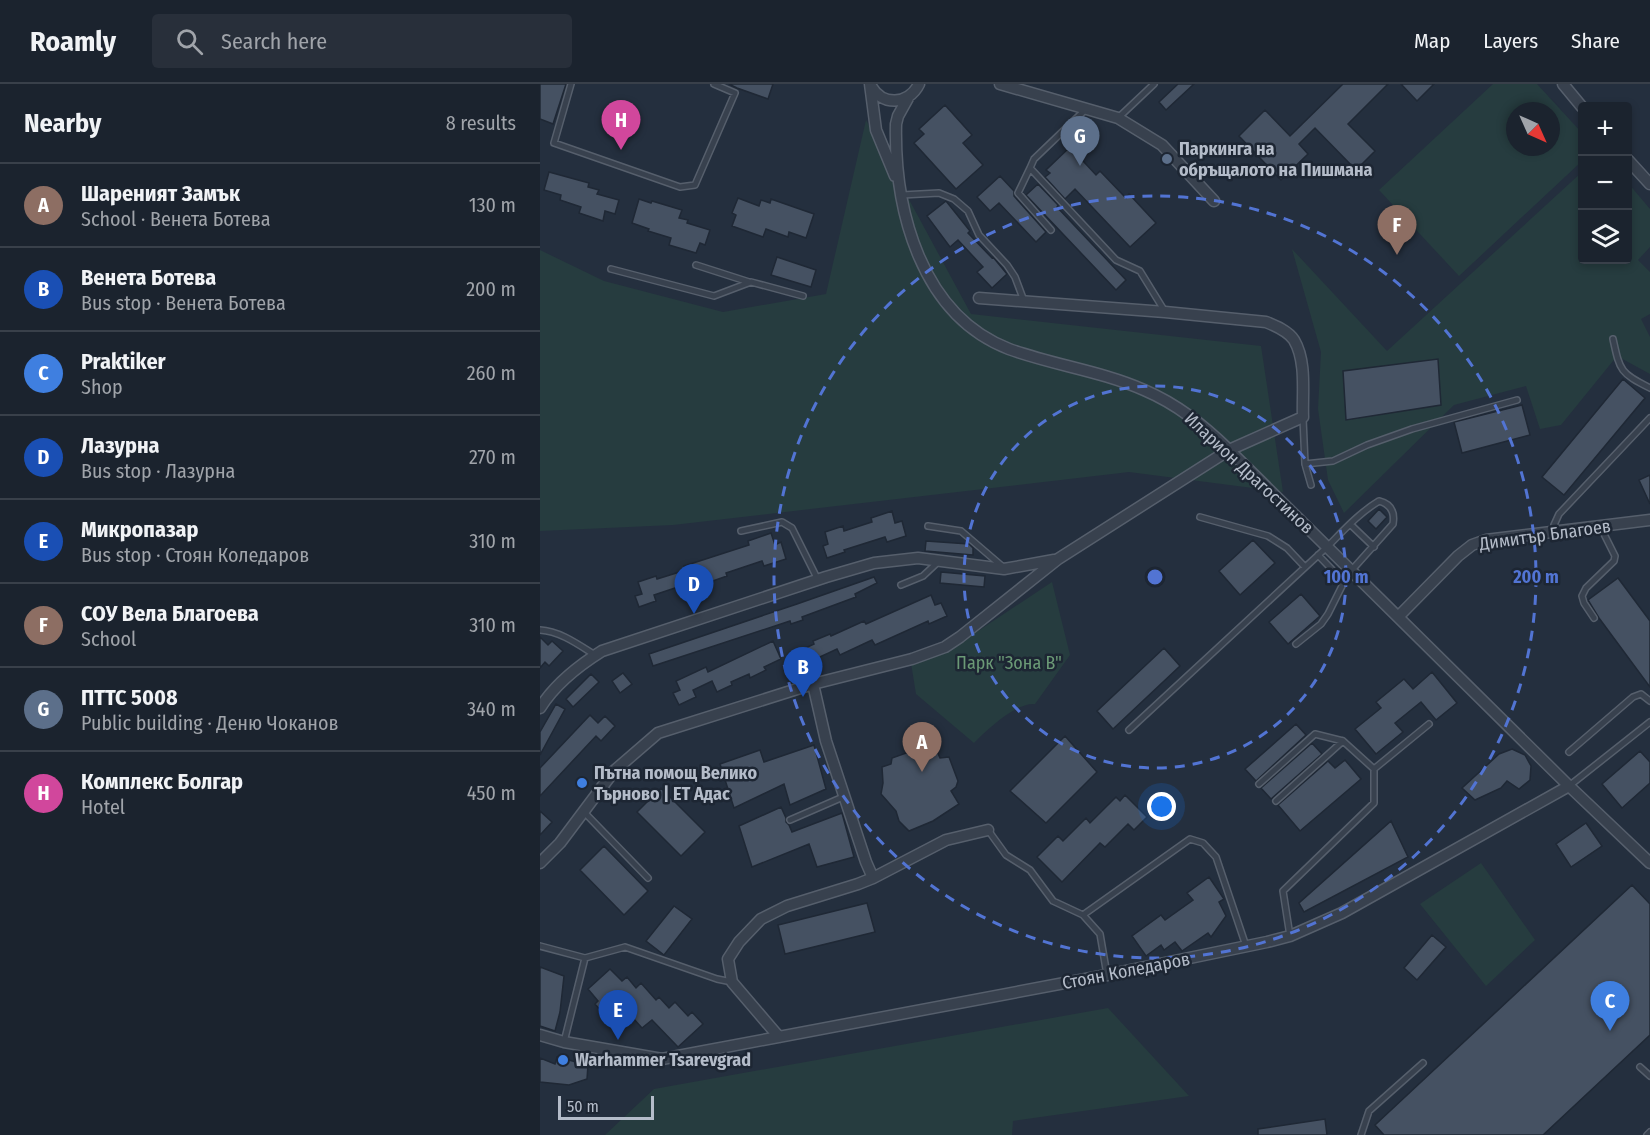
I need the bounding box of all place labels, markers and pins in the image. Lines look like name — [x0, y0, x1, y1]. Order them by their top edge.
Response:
pin: H — [602, 100, 640, 150]
pin: G — [1060, 116, 1100, 166]
place label: Паркинга на обръщалото на Пишмана — [1179, 138, 1373, 181]
marker: Паркинга на обръщалото на Пишмана — [1160, 152, 1174, 166]
pin: F — [1378, 206, 1416, 255]
pin: D — [674, 564, 714, 614]
centre of rings — [1145, 567, 1165, 587]
pin: B — [784, 648, 822, 697]
pin: A — [902, 722, 941, 772]
place label: Пътна помощ Велико Търново | ЕТ Адас — [594, 762, 757, 805]
marker: Пътна помощ Велико Търново | ЕТ Адас — [575, 776, 589, 790]
pin: C — [1590, 982, 1630, 1031]
pin: E — [598, 990, 638, 1040]
place label: Warhammer Tsarevgrad — [575, 1049, 751, 1071]
marker: Warhammer Tsarevgrad — [556, 1053, 570, 1067]

